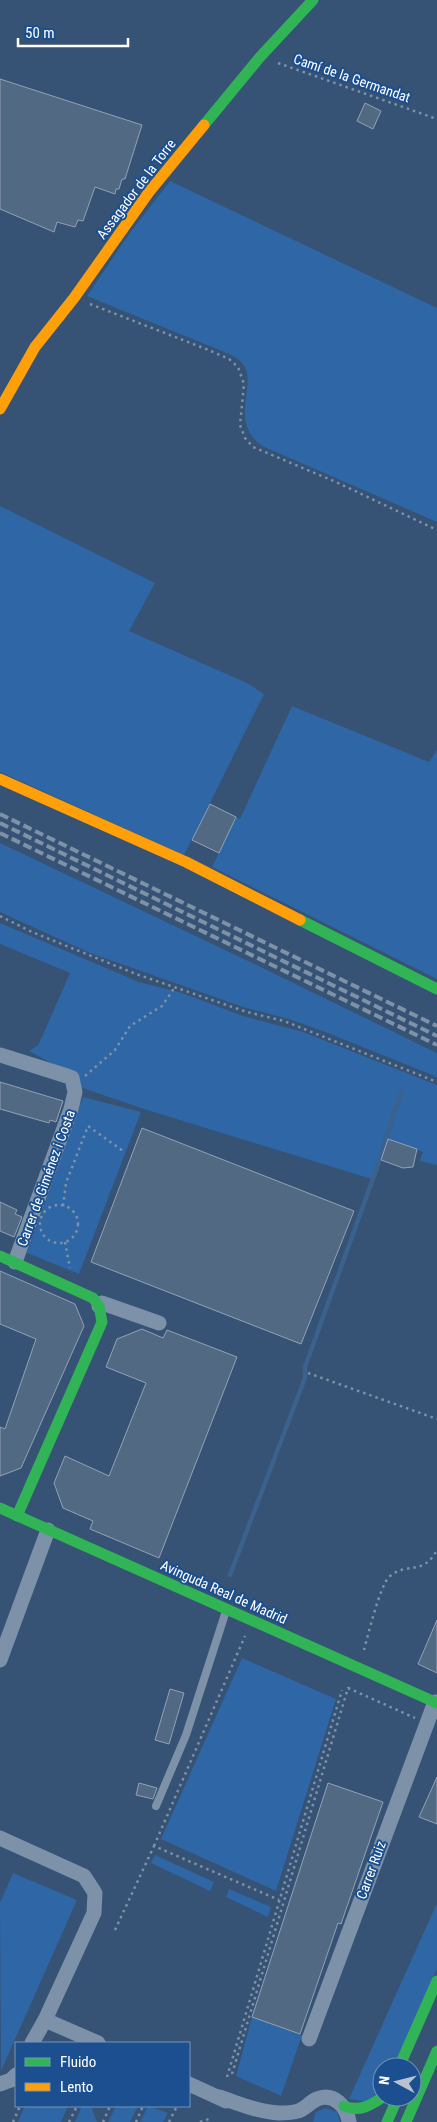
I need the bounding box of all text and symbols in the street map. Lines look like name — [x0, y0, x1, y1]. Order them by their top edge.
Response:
scale bar — [18, 15, 128, 47]
text: 50 m — [25, 24, 55, 42]
street label: Camí de la Germandat — [291, 50, 413, 106]
street label: Assagador de la Torre — [93, 136, 179, 242]
street label: Carrer de Giménez i Costa — [14, 1108, 78, 1248]
street label: Avinguda Real de Madrid — [158, 1557, 290, 1627]
street label: Carrer Ruiz — [353, 1839, 389, 1901]
legend — [15, 2042, 190, 2107]
text: Fluido — [60, 2053, 96, 2071]
north arrow — [372, 2057, 422, 2107]
text: N — [376, 2075, 393, 2086]
text: Lento — [60, 2078, 93, 2096]

